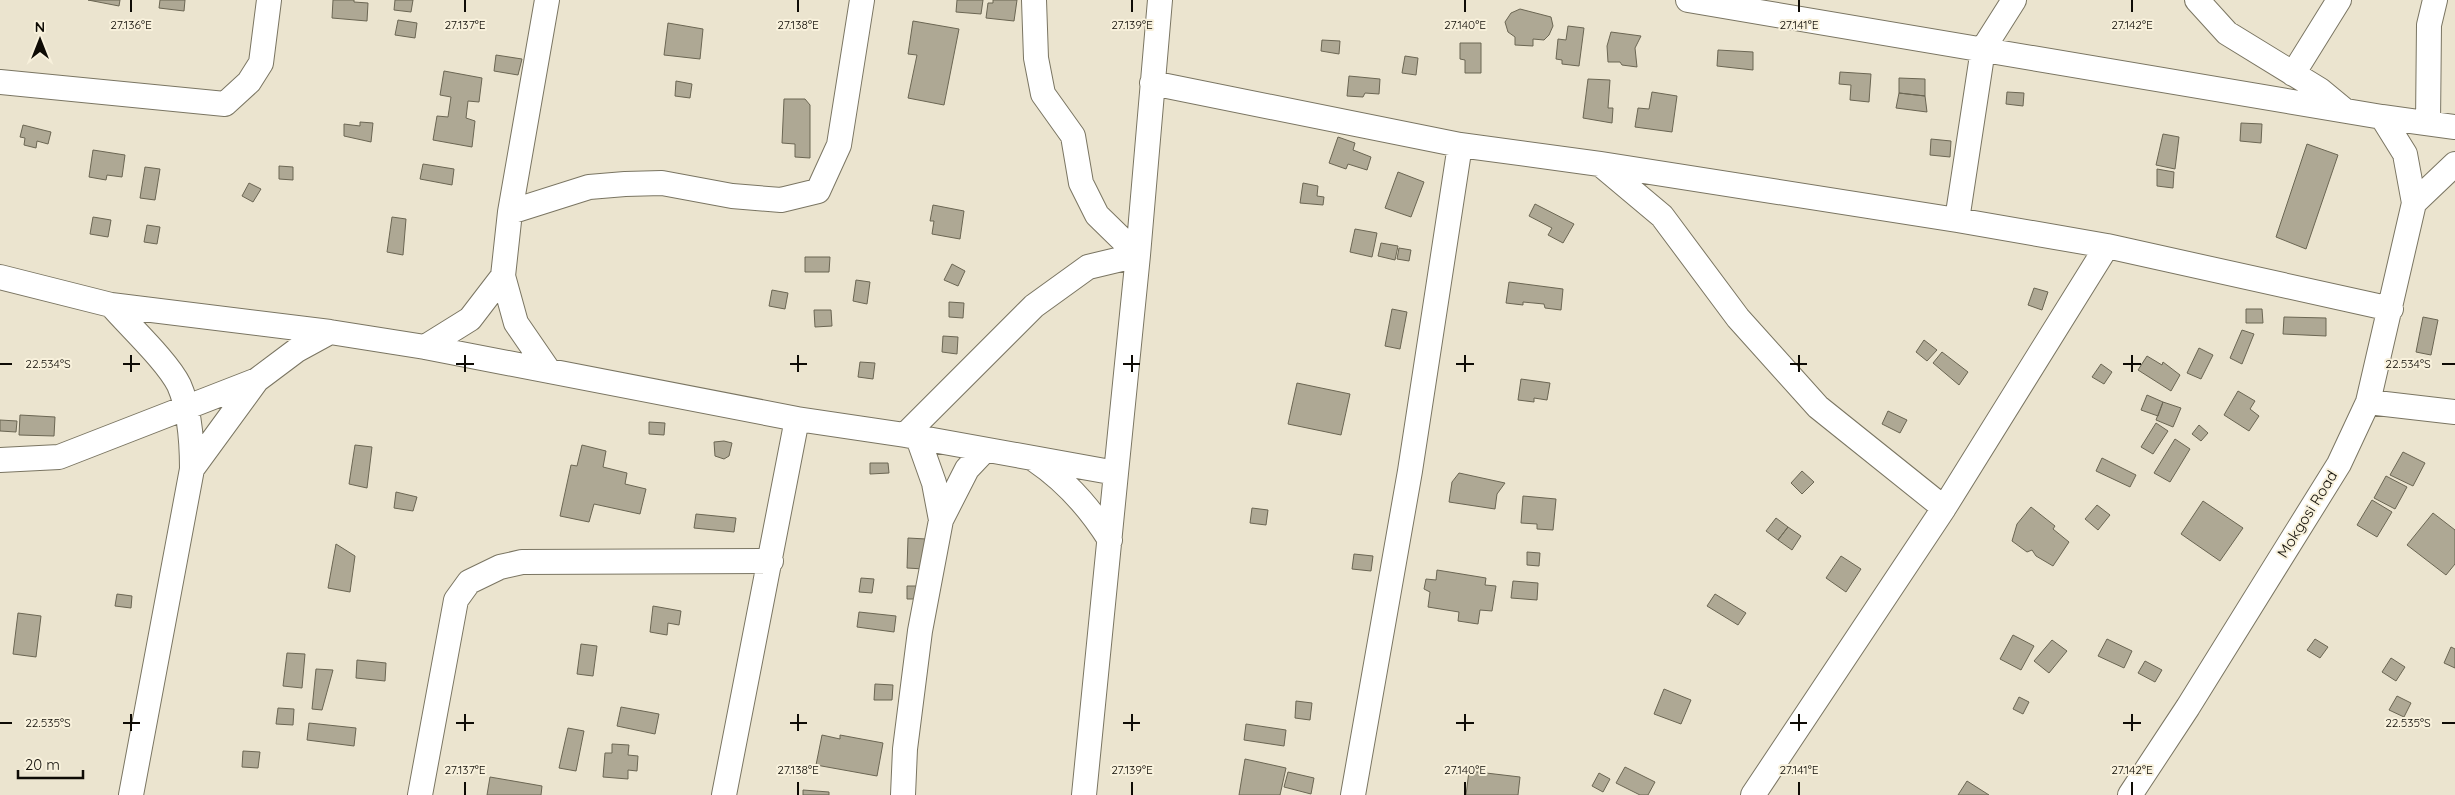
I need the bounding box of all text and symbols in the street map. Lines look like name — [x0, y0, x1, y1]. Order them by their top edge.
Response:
north arrow — [15, 15, 65, 65]
text: 27.136°E — [110, 17, 152, 32]
text: 27.137°E — [444, 17, 486, 32]
text: 27.138°E — [777, 17, 819, 32]
text: 27.139°E — [1111, 17, 1153, 32]
text: 27.140°E — [1444, 17, 1486, 32]
text: 27.141°E — [1779, 17, 1819, 32]
text: 27.142°E — [2111, 17, 2153, 32]
text: N — [35, 18, 45, 36]
text: 22.534°S — [25, 356, 71, 371]
text: 22.534°S — [2385, 356, 2431, 371]
street label: Mokgosi Road — [2273, 467, 2341, 561]
text: 22.535°S — [25, 715, 71, 730]
text: 22.535°S — [2385, 715, 2431, 730]
scale bar — [18, 748, 82, 780]
text: 20 m — [25, 755, 60, 774]
text: 27.137°E — [444, 762, 486, 777]
text: 27.138°E — [777, 762, 819, 777]
text: 27.139°E — [1111, 762, 1153, 777]
text: 27.140°E — [1444, 762, 1486, 777]
text: 27.141°E — [1779, 762, 1819, 777]
text: 27.142°E — [2111, 762, 2153, 777]

